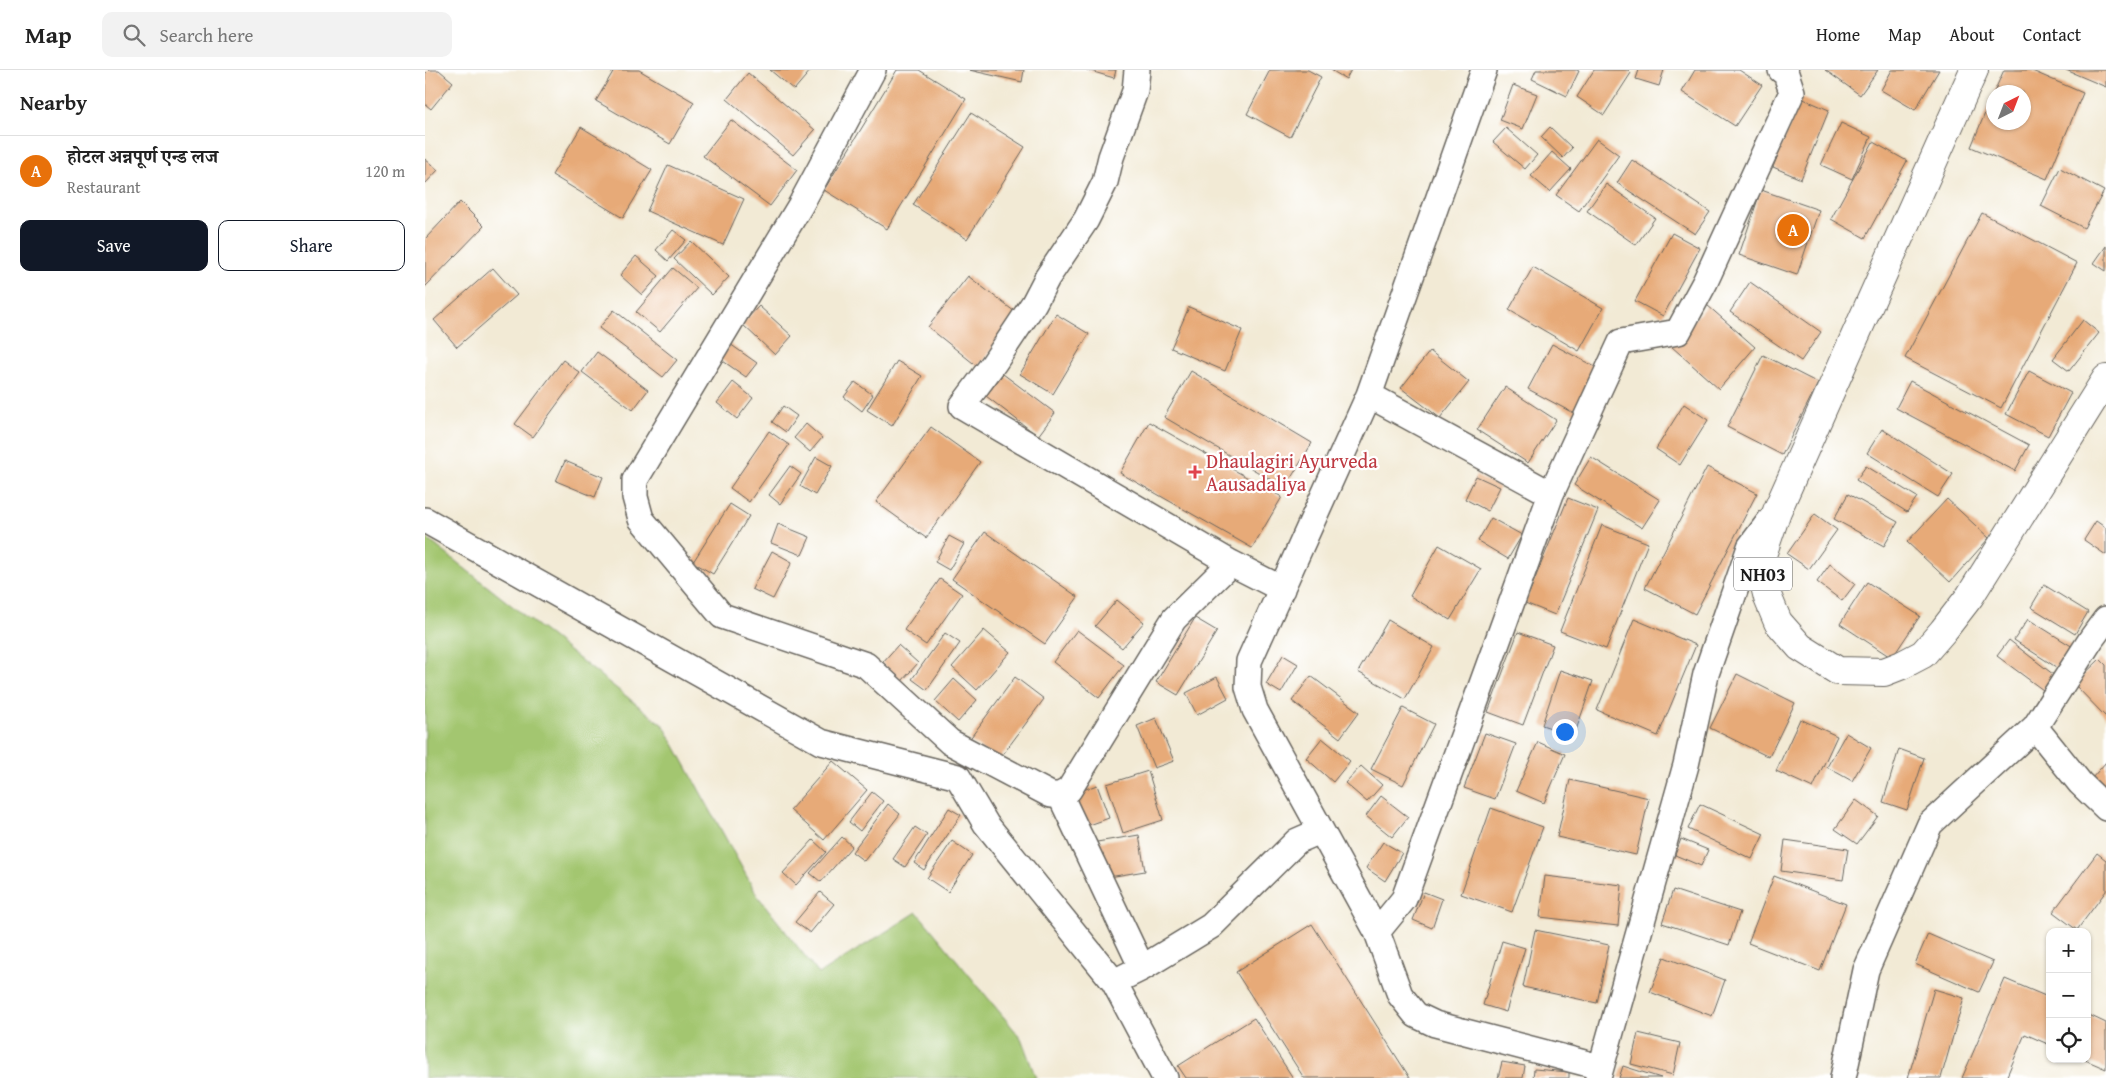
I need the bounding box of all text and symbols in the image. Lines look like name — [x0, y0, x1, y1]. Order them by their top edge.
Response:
search box — [102, 12, 452, 57]
text: Map — [25, 17, 72, 52]
icon: search — [120, 21, 148, 49]
text: Search here — [160, 21, 253, 49]
text: Home — [1816, 21, 1860, 48]
text: Map — [1888, 21, 1921, 48]
text: About — [1949, 21, 1995, 48]
text: Contact — [2023, 21, 2081, 48]
north arrow — [1986, 85, 2031, 130]
text: Nearby — [20, 87, 87, 118]
text: होटल अन्नपूर्ण एन्ड लज — [67, 142, 218, 170]
text: A — [31, 159, 41, 183]
text: 120 m — [365, 159, 405, 183]
text: Restaurant — [67, 175, 141, 199]
pin: A — [1777, 211, 1809, 249]
button: Save — [20, 220, 208, 271]
button: Share — [218, 220, 405, 271]
place label: Dhaulagiri Ayurveda Aausadaliya — [1206, 446, 1378, 498]
marker: Dhaulagiri Ayurveda Aausadaliya — [1188, 465, 1202, 479]
road number: NH03 — [1734, 558, 1792, 590]
your location — [1552, 719, 1578, 745]
map controls — [2046, 928, 2091, 1063]
button: + — [2046, 928, 2091, 973]
button: − — [2046, 973, 2091, 1018]
button: locate — [2046, 1018, 2091, 1063]

